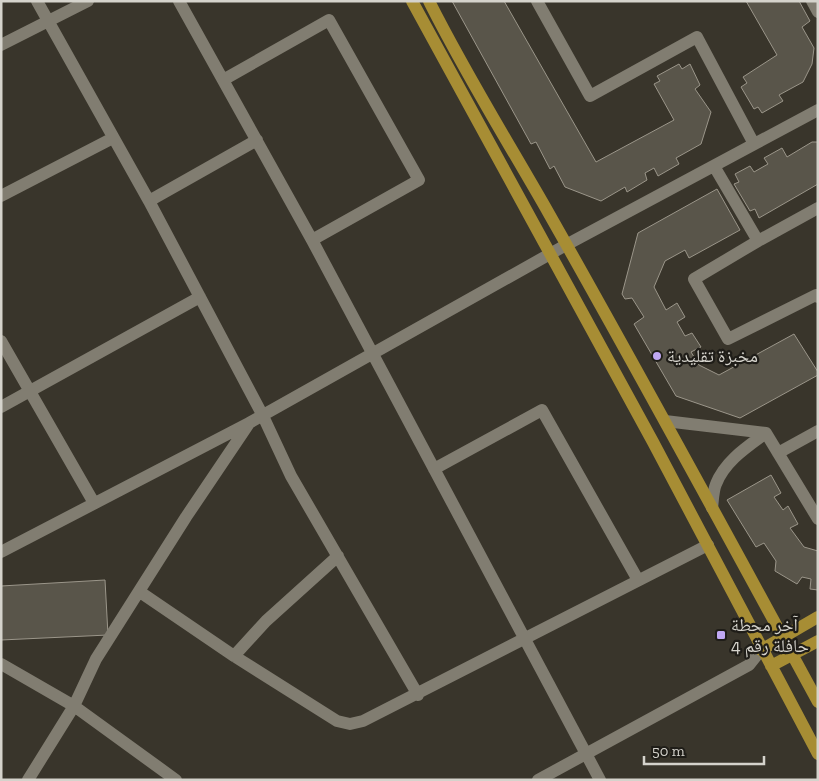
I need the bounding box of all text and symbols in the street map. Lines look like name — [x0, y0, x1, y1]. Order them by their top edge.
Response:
place label: مخبزة تقليدية — [667, 345, 758, 367]
marker: مخبزة تقليدية — [651, 350, 663, 362]
place label: آخر محطة حافلة رقم 4 — [731, 614, 809, 658]
marker: آخر محطة حافلة رقم 4 — [715, 629, 727, 641]
scale bar — [644, 734, 764, 766]
text: 50 m — [652, 742, 685, 760]

